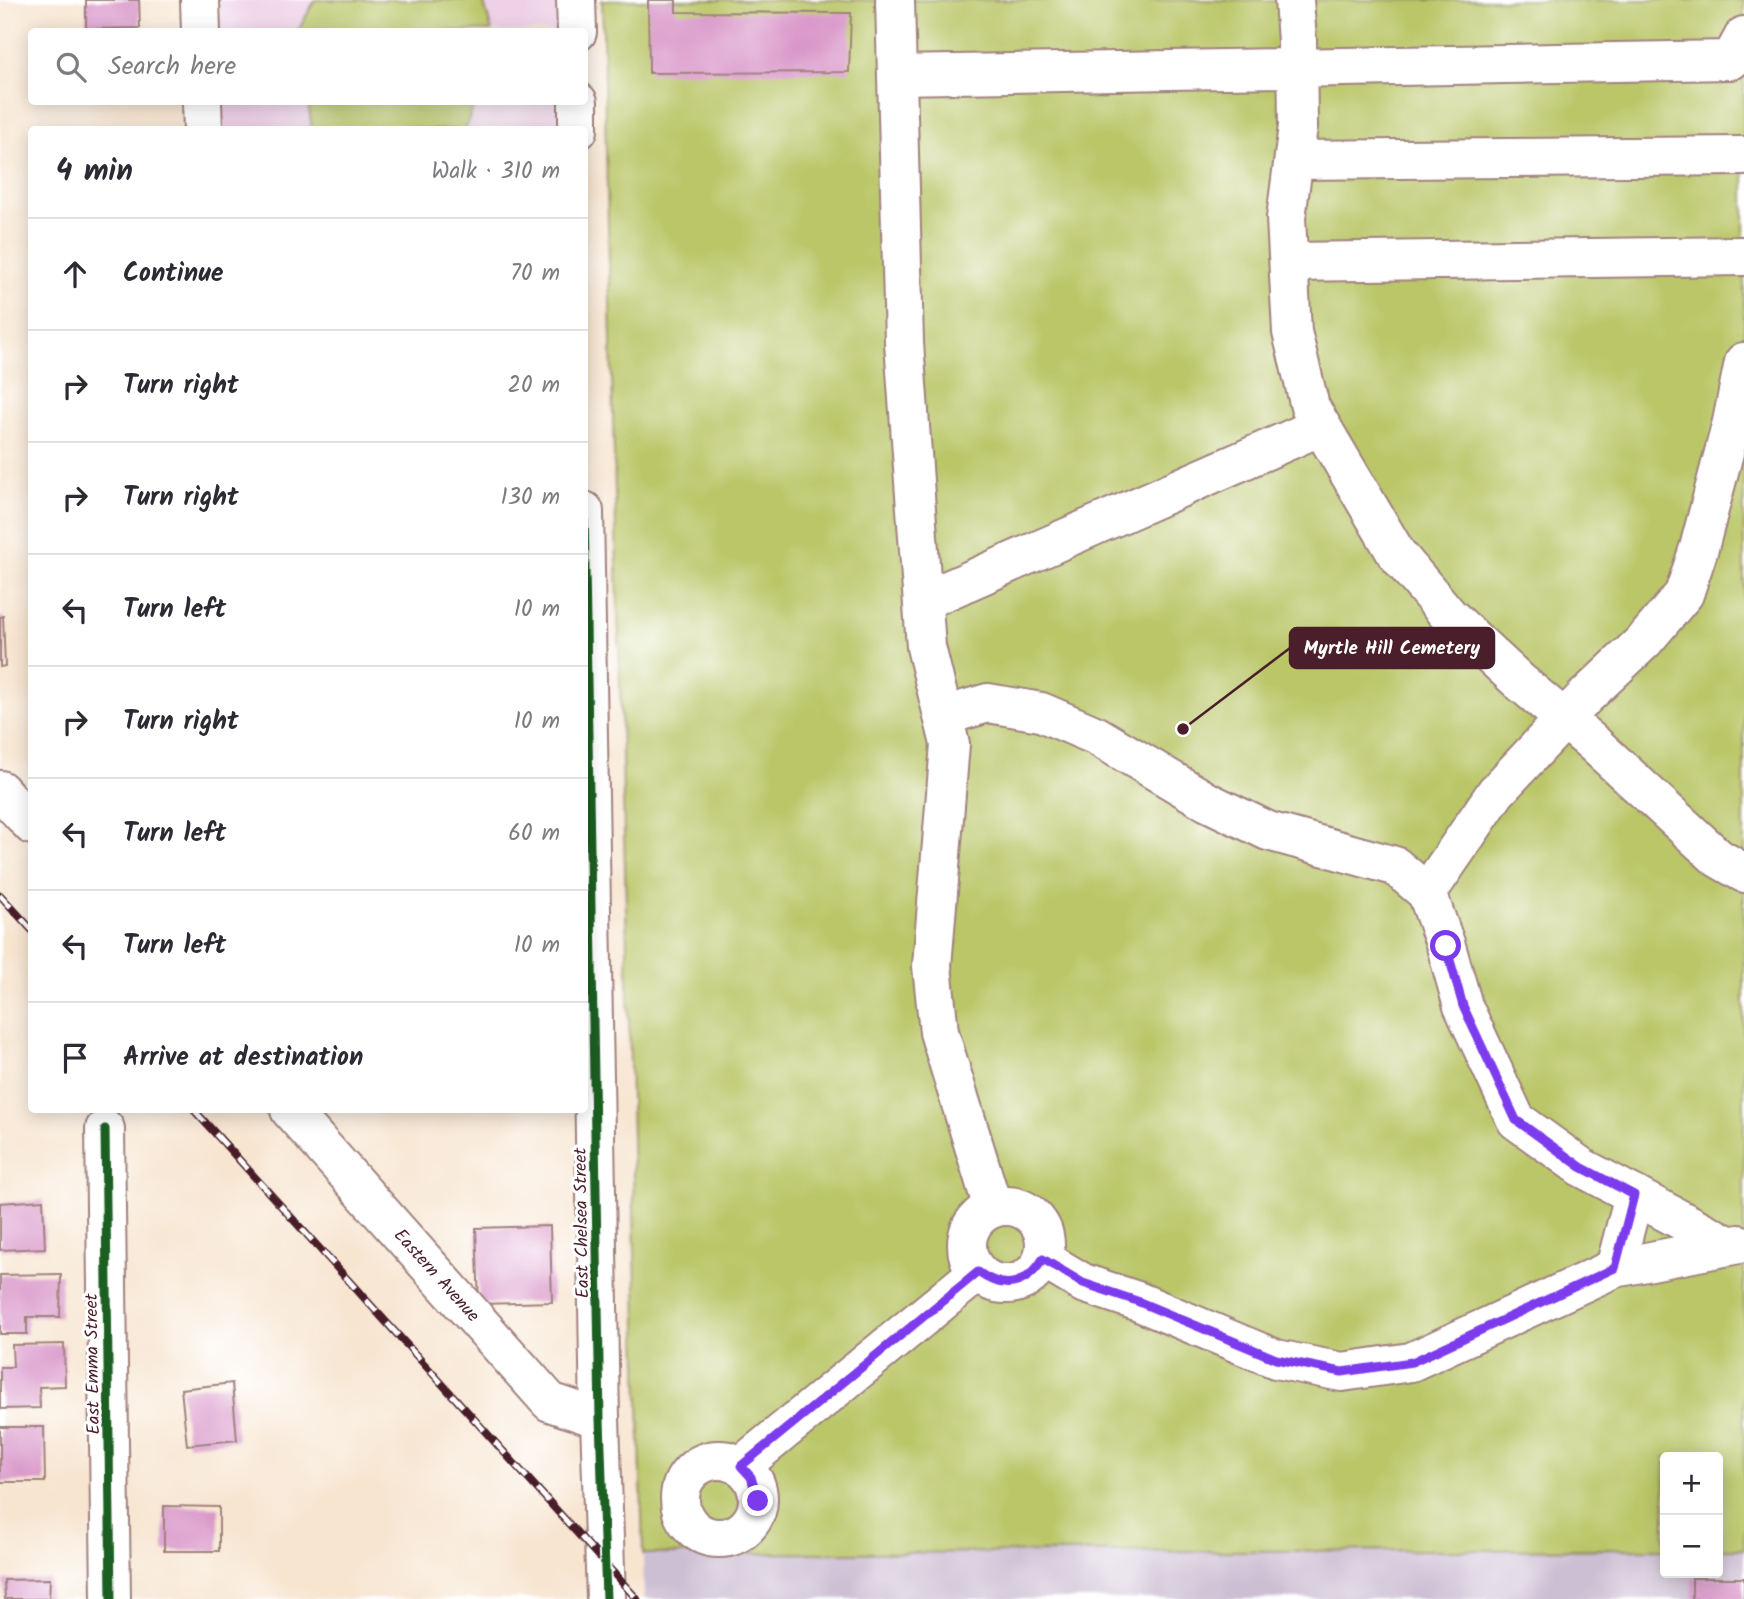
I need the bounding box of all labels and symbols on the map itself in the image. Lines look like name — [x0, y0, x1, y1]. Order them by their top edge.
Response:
callout: Myrtle Hill Cemetery — [1290, 628, 1494, 668]
text: Myrtle Hill Cemetery — [1304, 634, 1480, 664]
route start — [1430, 930, 1461, 961]
street label: East Chelsea Street — [567, 1146, 598, 1299]
street label: Eastern Avenue — [386, 1223, 486, 1329]
street label: East Emma Street — [78, 1292, 109, 1435]
route end — [742, 1485, 773, 1516]

